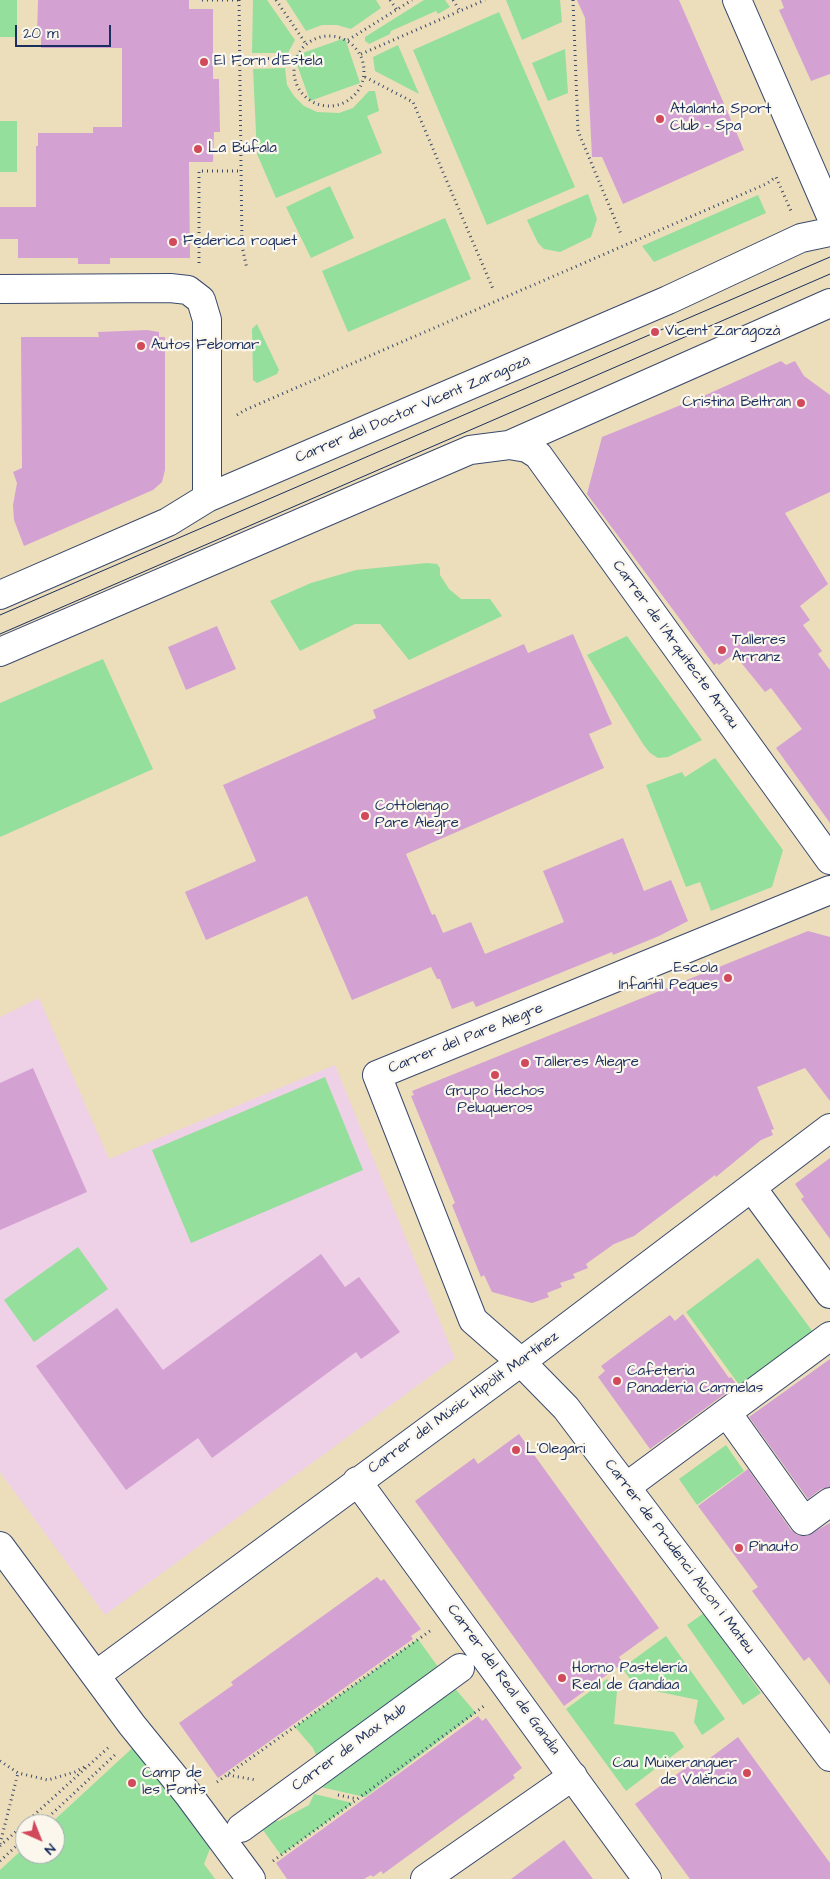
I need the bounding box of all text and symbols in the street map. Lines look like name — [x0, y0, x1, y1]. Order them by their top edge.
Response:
scale bar — [18, 15, 114, 47]
text: 20 m — [23, 23, 59, 44]
place label: El Forn d'Estela — [214, 53, 323, 71]
marker: El Forn d'Estela — [198, 56, 210, 68]
place label: Atalanta Sport Club - Spa — [670, 101, 771, 136]
marker: Atalanta Sport Club - Spa — [654, 113, 666, 125]
place label: La Búfala — [208, 140, 277, 158]
marker: La Búfala — [192, 143, 204, 155]
place label: Federica roquet — [183, 233, 297, 251]
marker: Federica roquet — [167, 236, 179, 248]
place label: Vicent Zaragozà — [665, 323, 780, 341]
marker: Vicent Zaragozà — [649, 326, 661, 338]
place label: Autos Febomar — [151, 337, 259, 355]
marker: Autos Febomar — [135, 340, 147, 352]
street label: Carrer del Doctor Vicent Zaragozà — [293, 352, 533, 468]
place label: Cristina Beltran — [682, 394, 791, 412]
marker: Cristina Beltran — [795, 397, 807, 409]
street label: Carrer de l'Arquitecte Arnau — [608, 557, 742, 733]
place label: Talleres Arranz — [732, 632, 786, 667]
marker: Talleres Arranz — [716, 644, 728, 656]
place label: Cottolengo Pare Alegre — [375, 798, 459, 833]
marker: Cottolengo Pare Alegre — [359, 810, 371, 822]
place label: Escola Infantil Peques — [619, 960, 718, 995]
marker: Escola Infantil Peques — [722, 972, 734, 984]
street label: Carrer del Pare Alegre — [386, 1000, 546, 1078]
place label: Talleres Alegre — [535, 1054, 639, 1072]
marker: Talleres Alegre — [519, 1057, 531, 1069]
marker: Grupo Hechos Peluqueros — [489, 1069, 501, 1081]
place label: Grupo Hechos Peluqueros — [445, 1083, 545, 1118]
street label: Carrer del Músic Hipòlit Martínez — [365, 1328, 563, 1478]
place label: Cafeteria Panaderia Carmelas — [627, 1363, 763, 1398]
marker: Cafeteria Panaderia Carmelas — [611, 1375, 623, 1387]
place label: L'Olegari — [526, 1441, 585, 1459]
marker: L'Olegari — [510, 1444, 522, 1456]
street label: Carrer de Prudenci Alcon i Mateu — [600, 1456, 758, 1658]
place label: Pinauto — [749, 1539, 798, 1557]
marker: Pinauto — [733, 1542, 745, 1554]
street label: Carrer del Real de Gandia — [442, 1601, 564, 1759]
place label: Horno Pastelería Real de Gandíaa — [572, 1660, 687, 1695]
marker: Horno Pastelería Real de Gandíaa — [556, 1672, 568, 1684]
street label: Carrer de Max Aub — [289, 1700, 411, 1796]
place label: Cau Muixeranguer de València — [613, 1755, 737, 1790]
place label: Camp de les Fonts — [142, 1765, 206, 1800]
marker: Cau Muixeranguer de València — [741, 1767, 753, 1779]
marker: Camp de les Fonts — [126, 1777, 138, 1789]
north arrow — [15, 1814, 65, 1864]
text: N — [40, 1839, 60, 1859]

